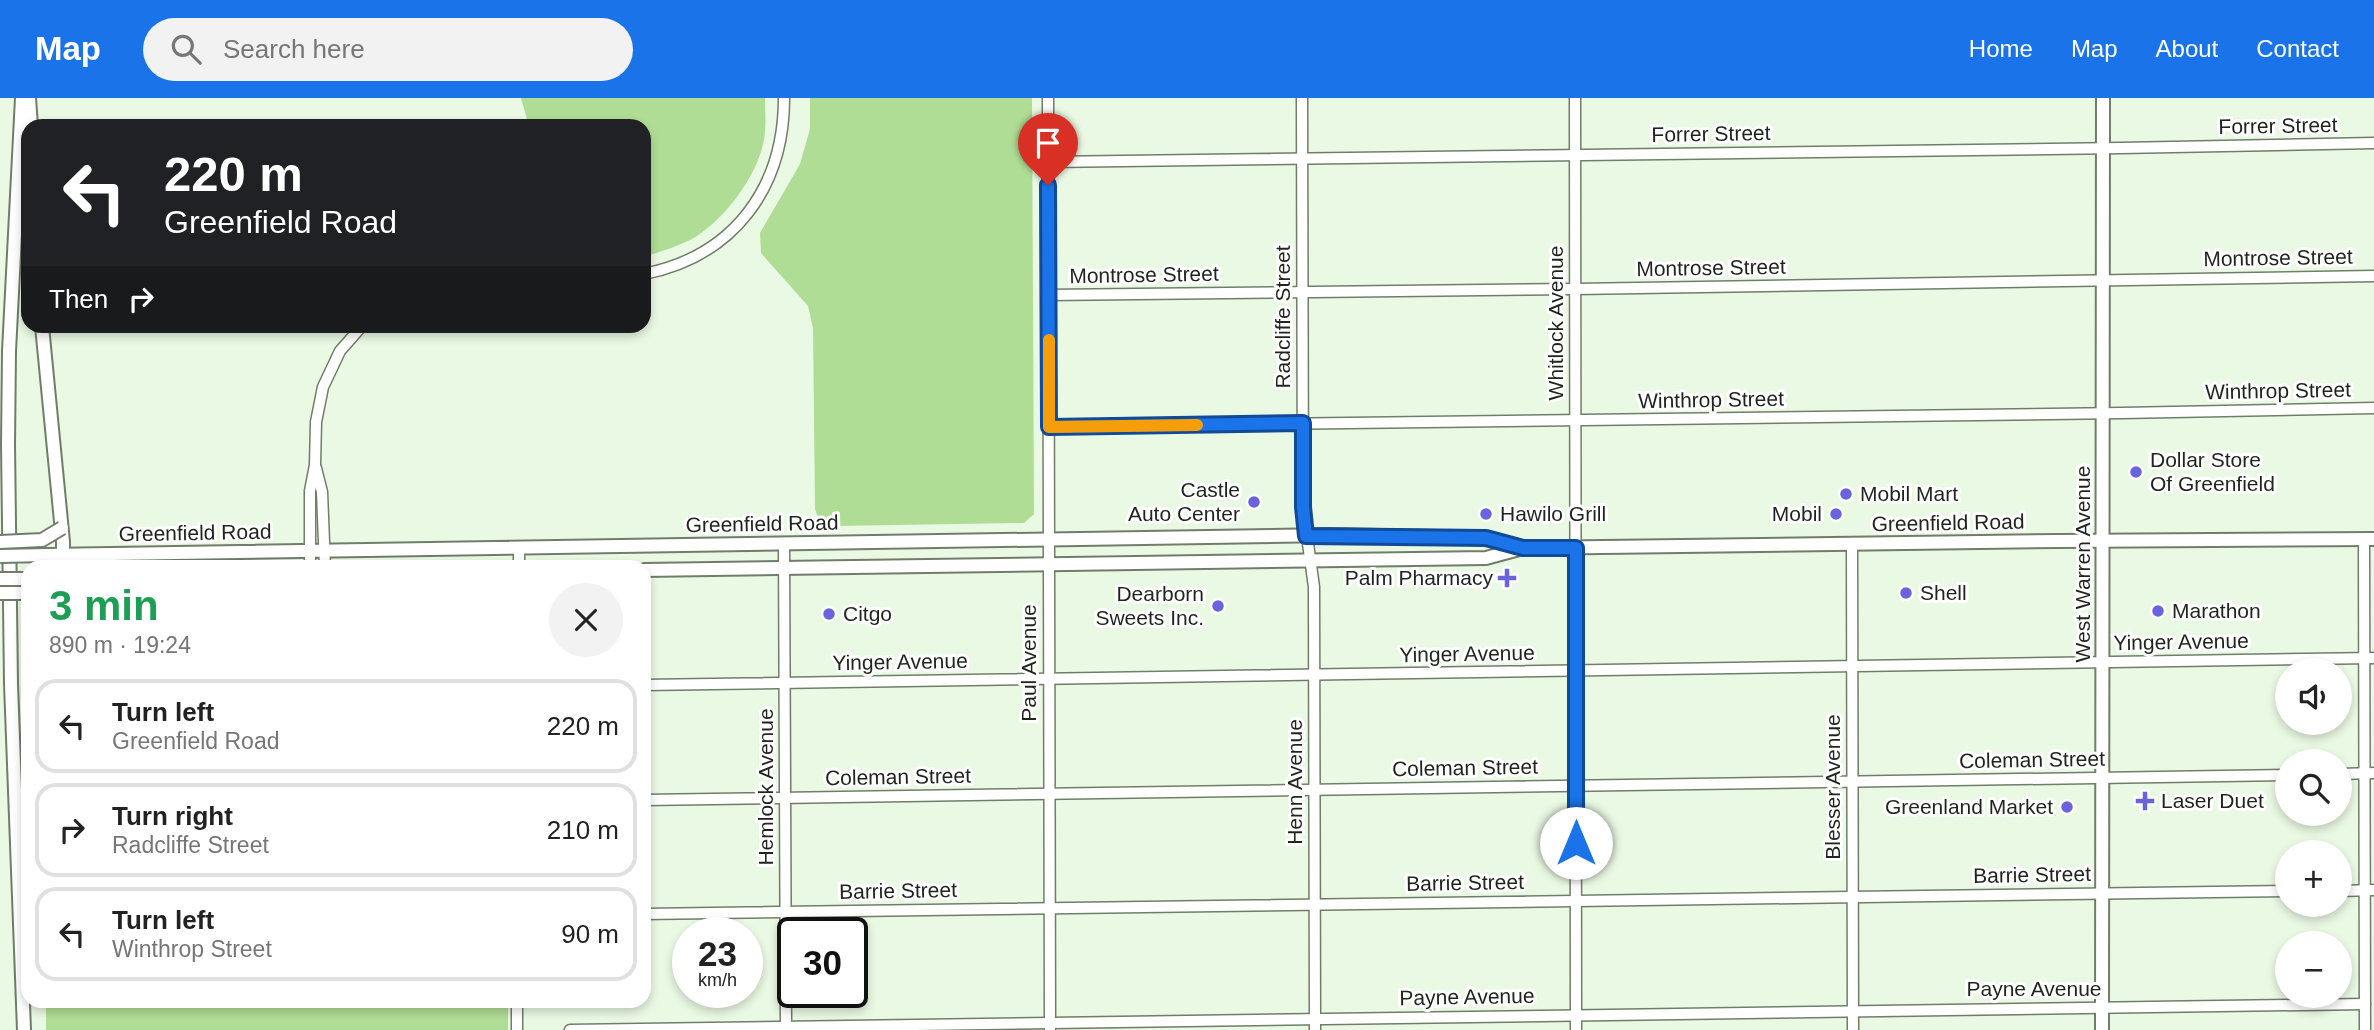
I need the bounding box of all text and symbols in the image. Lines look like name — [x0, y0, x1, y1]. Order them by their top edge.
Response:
search box — [143, 18, 633, 81]
text: Map — [35, 30, 101, 67]
icon: search — [167, 30, 205, 68]
text: Search here — [223, 34, 365, 64]
text: Home — [1969, 35, 2033, 62]
text: Map — [2071, 35, 2118, 62]
text: About — [2156, 35, 2218, 62]
text: Contact — [2256, 35, 2339, 62]
pin — [1018, 113, 1078, 185]
street label: Forrer Street — [2218, 113, 2338, 138]
street label: Forrer Street — [1651, 121, 1771, 146]
icon: arrive — [1029, 124, 1067, 162]
icon: left — [49, 147, 140, 238]
text: 220 m — [164, 147, 303, 201]
text: Greenfield Road — [164, 204, 397, 240]
street label: Radcliffe Street — [1271, 245, 1294, 389]
street label: Montrose Street — [2203, 245, 2353, 270]
street label: Whitlock Avenue — [1544, 246, 1567, 400]
street label: Montrose Street — [1636, 255, 1786, 280]
street label: Montrose Street — [1069, 262, 1219, 287]
icon: right — [122, 280, 160, 318]
text: Then — [49, 284, 108, 314]
street label: Winthrop Street — [2205, 378, 2351, 403]
street label: Winthrop Street — [1638, 387, 1784, 412]
place label: Dollar Store Of Greenfield — [2150, 448, 2275, 495]
marker: Dollar Store Of Greenfield — [2128, 464, 2144, 480]
street label: West Warren Avenue — [2071, 466, 2094, 662]
place label: Castle Auto Center — [1128, 478, 1240, 525]
place label: Mobil Mart — [1860, 482, 1958, 505]
marker: Mobil Mart — [1838, 486, 1854, 502]
marker: Castle Auto Center — [1246, 494, 1262, 510]
place label: Hawilo Grill — [1500, 502, 1606, 525]
place label: Mobil — [1772, 502, 1822, 525]
marker: Hawilo Grill — [1478, 506, 1494, 522]
marker: Mobil — [1828, 506, 1844, 522]
street label: Greenfield Road — [1871, 510, 2025, 535]
street label: Greenfield Road — [685, 511, 839, 536]
street label: Greenfield Road — [118, 520, 272, 545]
place label: Palm Pharmacy — [1345, 566, 1493, 589]
marker: Palm Pharmacy — [1499, 570, 1515, 586]
place label: Shell — [1920, 581, 1967, 604]
text: 3 min — [49, 582, 159, 629]
place label: Dearborn Sweets Inc. — [1095, 582, 1204, 629]
button: close — [549, 583, 623, 657]
marker: Shell — [1898, 585, 1914, 601]
marker: Dearborn Sweets Inc. — [1210, 598, 1226, 614]
place label: Marathon — [2172, 599, 2261, 622]
place label: Citgo — [843, 602, 892, 625]
marker: Marathon — [2150, 603, 2166, 619]
street label: Paul Avenue — [1017, 604, 1040, 722]
marker: Citgo — [821, 606, 837, 622]
street label: Yinger Avenue — [2113, 629, 2249, 654]
text: 890 m · 19:24 — [49, 632, 191, 658]
street label: Yinger Avenue — [1399, 641, 1535, 666]
street label: Yinger Avenue — [832, 649, 968, 674]
map controls — [2275, 658, 2352, 1008]
button: sound — [2275, 658, 2352, 735]
text: Turn left — [112, 697, 214, 727]
icon: left — [53, 707, 91, 745]
street label: Hemlock Avenue — [754, 708, 777, 866]
text: 220 m — [547, 711, 619, 741]
street label: Blesser Avenue — [1821, 714, 1844, 860]
street label: Henn Avenue — [1283, 719, 1306, 845]
text: Greenfield Road — [112, 728, 280, 754]
street label: Coleman Street — [1959, 747, 2105, 772]
button: search — [2275, 749, 2352, 826]
street label: Coleman Street — [1392, 755, 1538, 780]
street label: Coleman Street — [825, 764, 971, 789]
place label: Laser Duet — [2161, 789, 2264, 812]
marker: Laser Duet — [2135, 791, 2155, 811]
place label: Greenland Market — [1885, 795, 2053, 818]
marker: Greenland Market — [2059, 799, 2075, 815]
text: Turn right — [112, 801, 233, 831]
position arrow — [1539, 806, 1613, 880]
icon: right — [53, 811, 91, 849]
text: 210 m — [547, 815, 619, 845]
text: Radcliffe Street — [112, 832, 269, 858]
button: + — [2275, 840, 2352, 917]
street label: Barrie Street — [1973, 862, 2091, 887]
street label: Barrie Street — [1406, 870, 1524, 895]
street label: Barrie Street — [839, 878, 957, 903]
text: Turn left — [112, 905, 214, 935]
icon: left — [53, 915, 91, 953]
speed limit sign: 30 — [777, 917, 868, 1008]
text: 90 m — [561, 919, 619, 949]
button: − — [2275, 931, 2352, 1008]
text: 23 — [698, 934, 737, 973]
text: Winthrop Street — [112, 936, 272, 962]
text: km/h — [698, 970, 737, 990]
street label: Payne Avenue — [1966, 977, 2102, 1000]
street label: Payne Avenue — [1399, 984, 1535, 1009]

